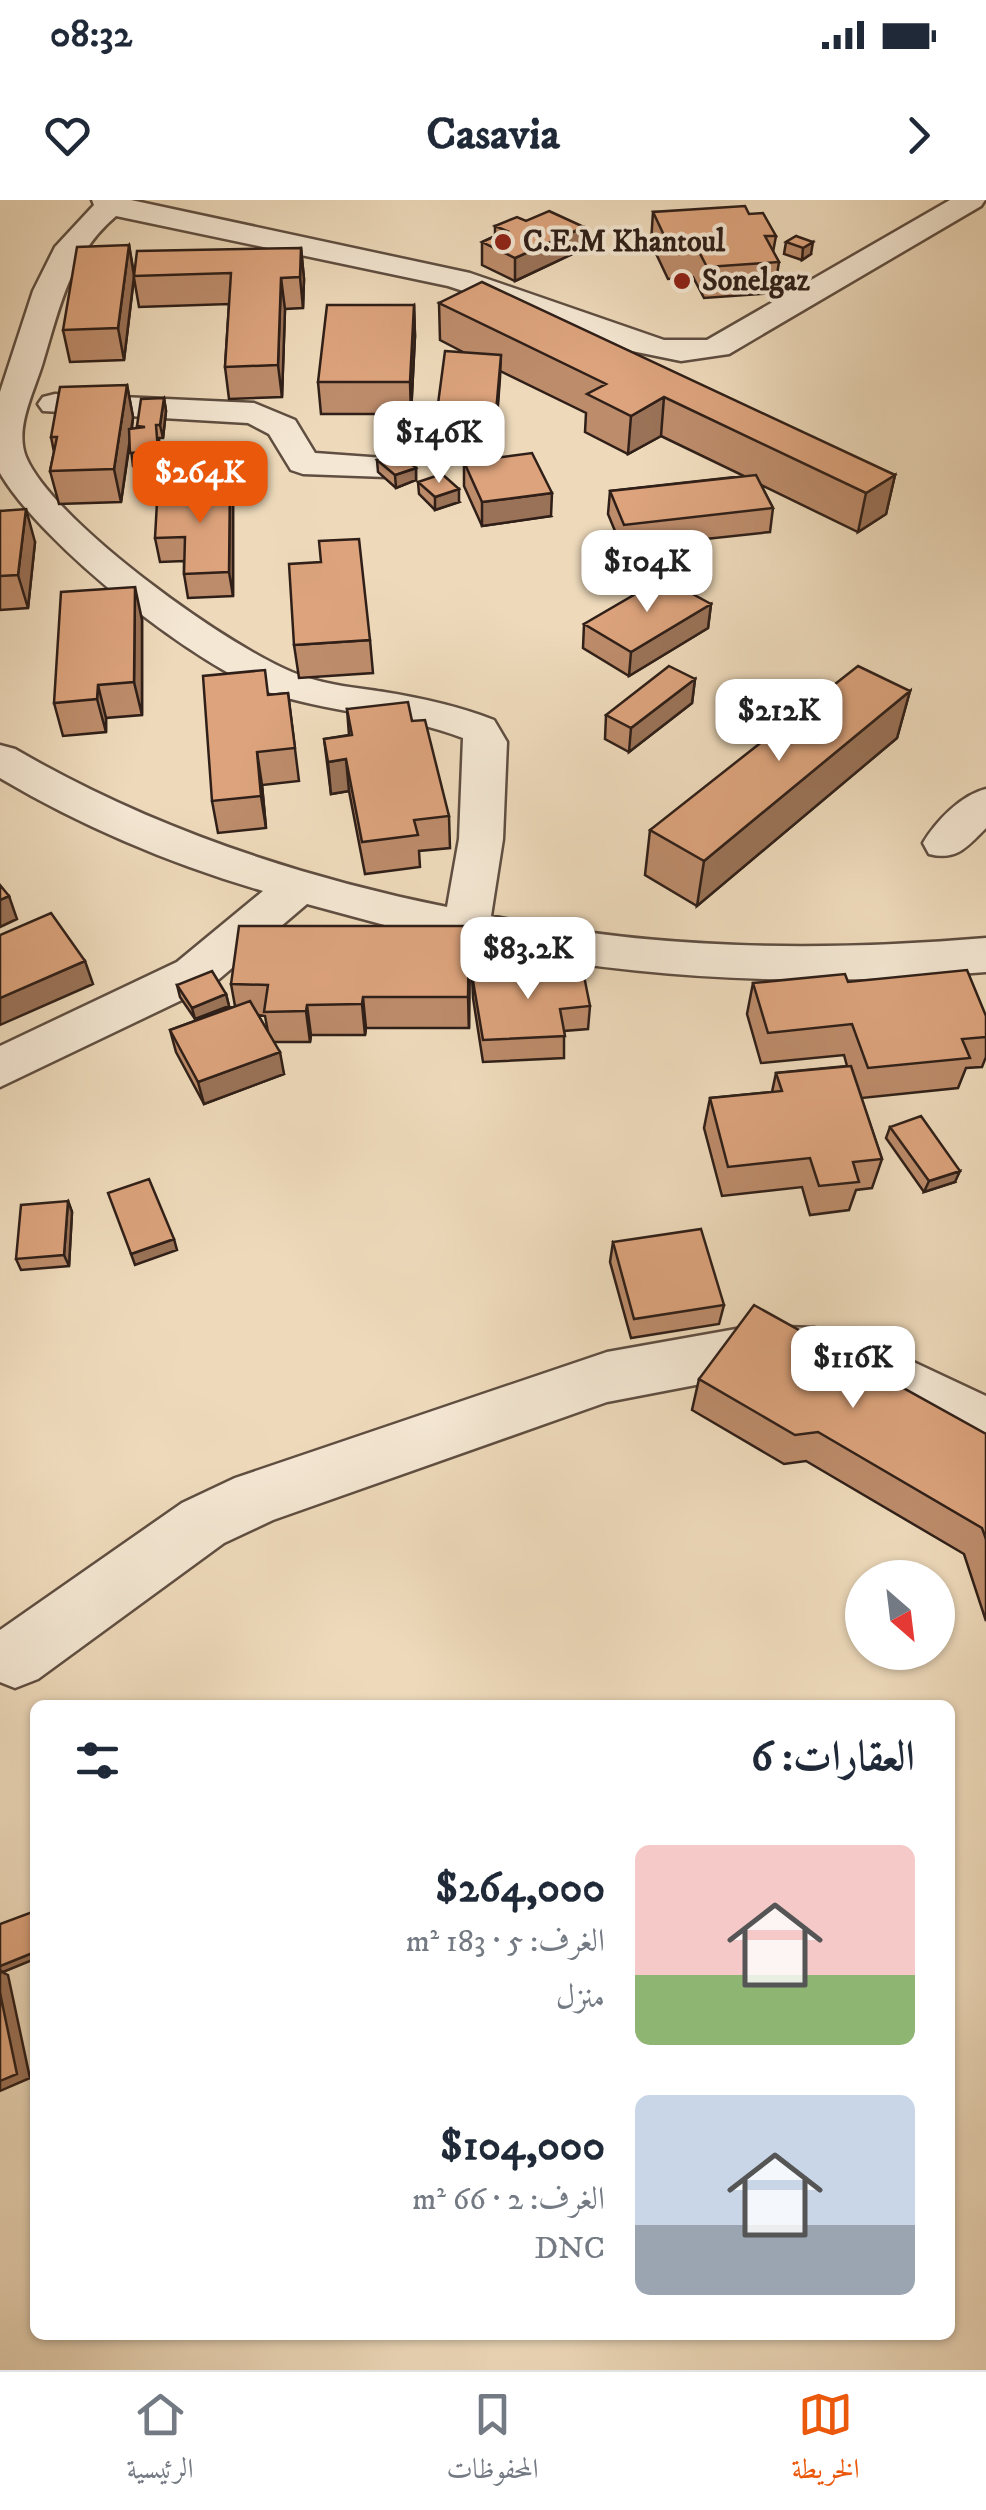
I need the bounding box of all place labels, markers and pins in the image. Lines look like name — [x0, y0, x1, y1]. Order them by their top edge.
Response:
place label: C.E.M Khantoul — [523, 224, 726, 261]
marker: C.E.M Khantoul — [492, 231, 514, 253]
place label: Sonelgaz — [702, 263, 811, 300]
marker: Sonelgaz — [671, 270, 693, 292]
pin: $146K — [369, 401, 509, 486]
pin: $264K — [130, 441, 270, 526]
pin: $104K — [577, 530, 717, 615]
pin: $212K — [709, 679, 849, 764]
pin: $83.2K — [447, 917, 609, 1002]
pin: $116K — [783, 1326, 923, 1411]

